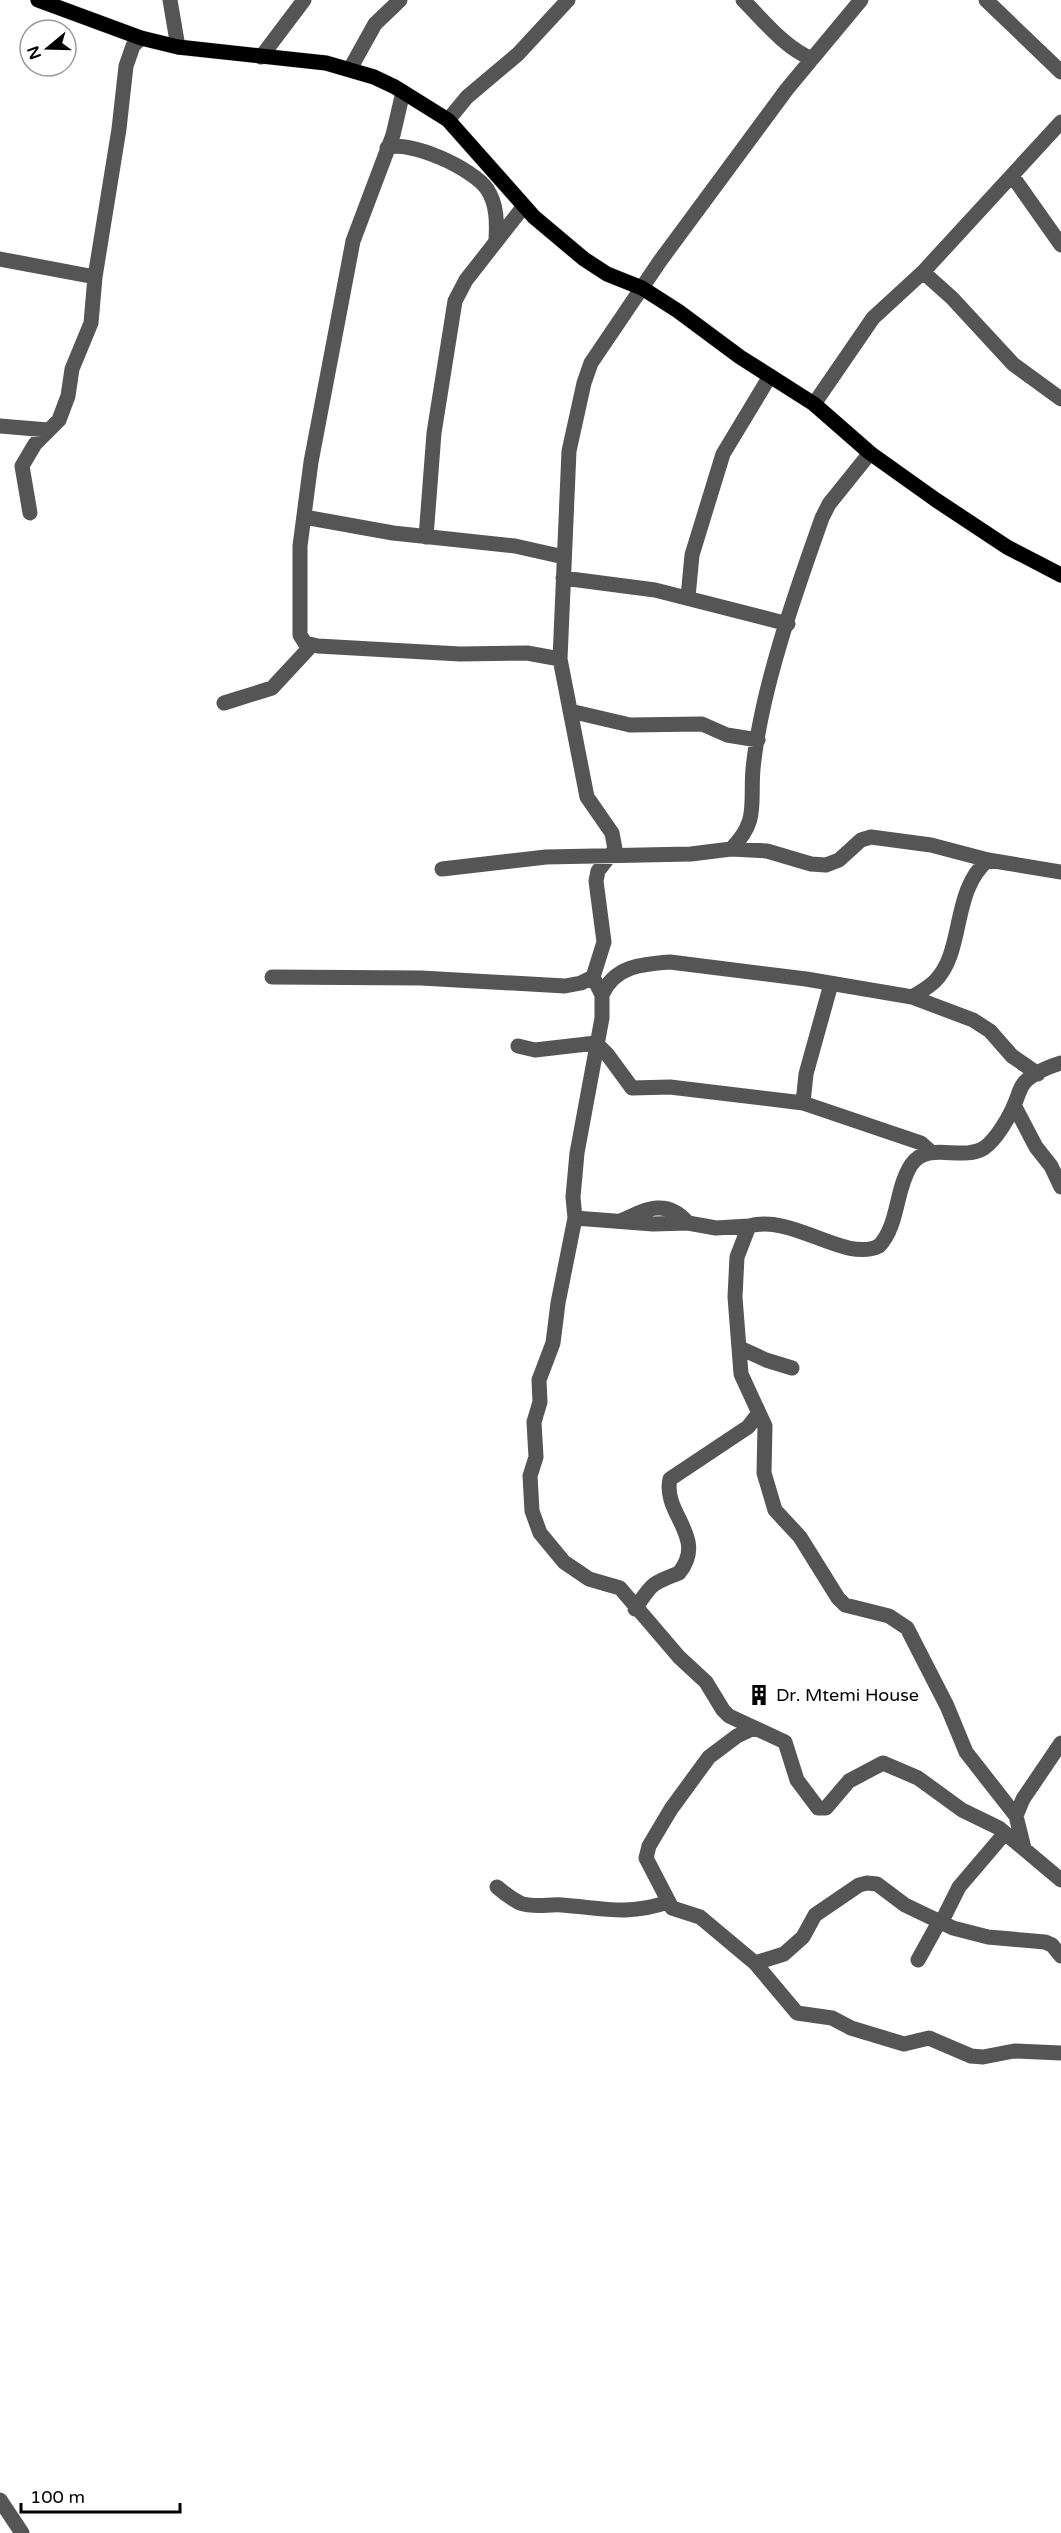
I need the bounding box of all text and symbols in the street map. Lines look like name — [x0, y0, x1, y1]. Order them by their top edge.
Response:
north arrow — [18, 18, 78, 78]
text: N — [23, 43, 46, 62]
building icon: Dr. Mtemi House — [747, 1683, 771, 1707]
place label: Dr. Mtemi House — [776, 1684, 919, 1706]
scale bar — [21, 2476, 180, 2514]
text: 100 m — [30, 2486, 85, 2508]

